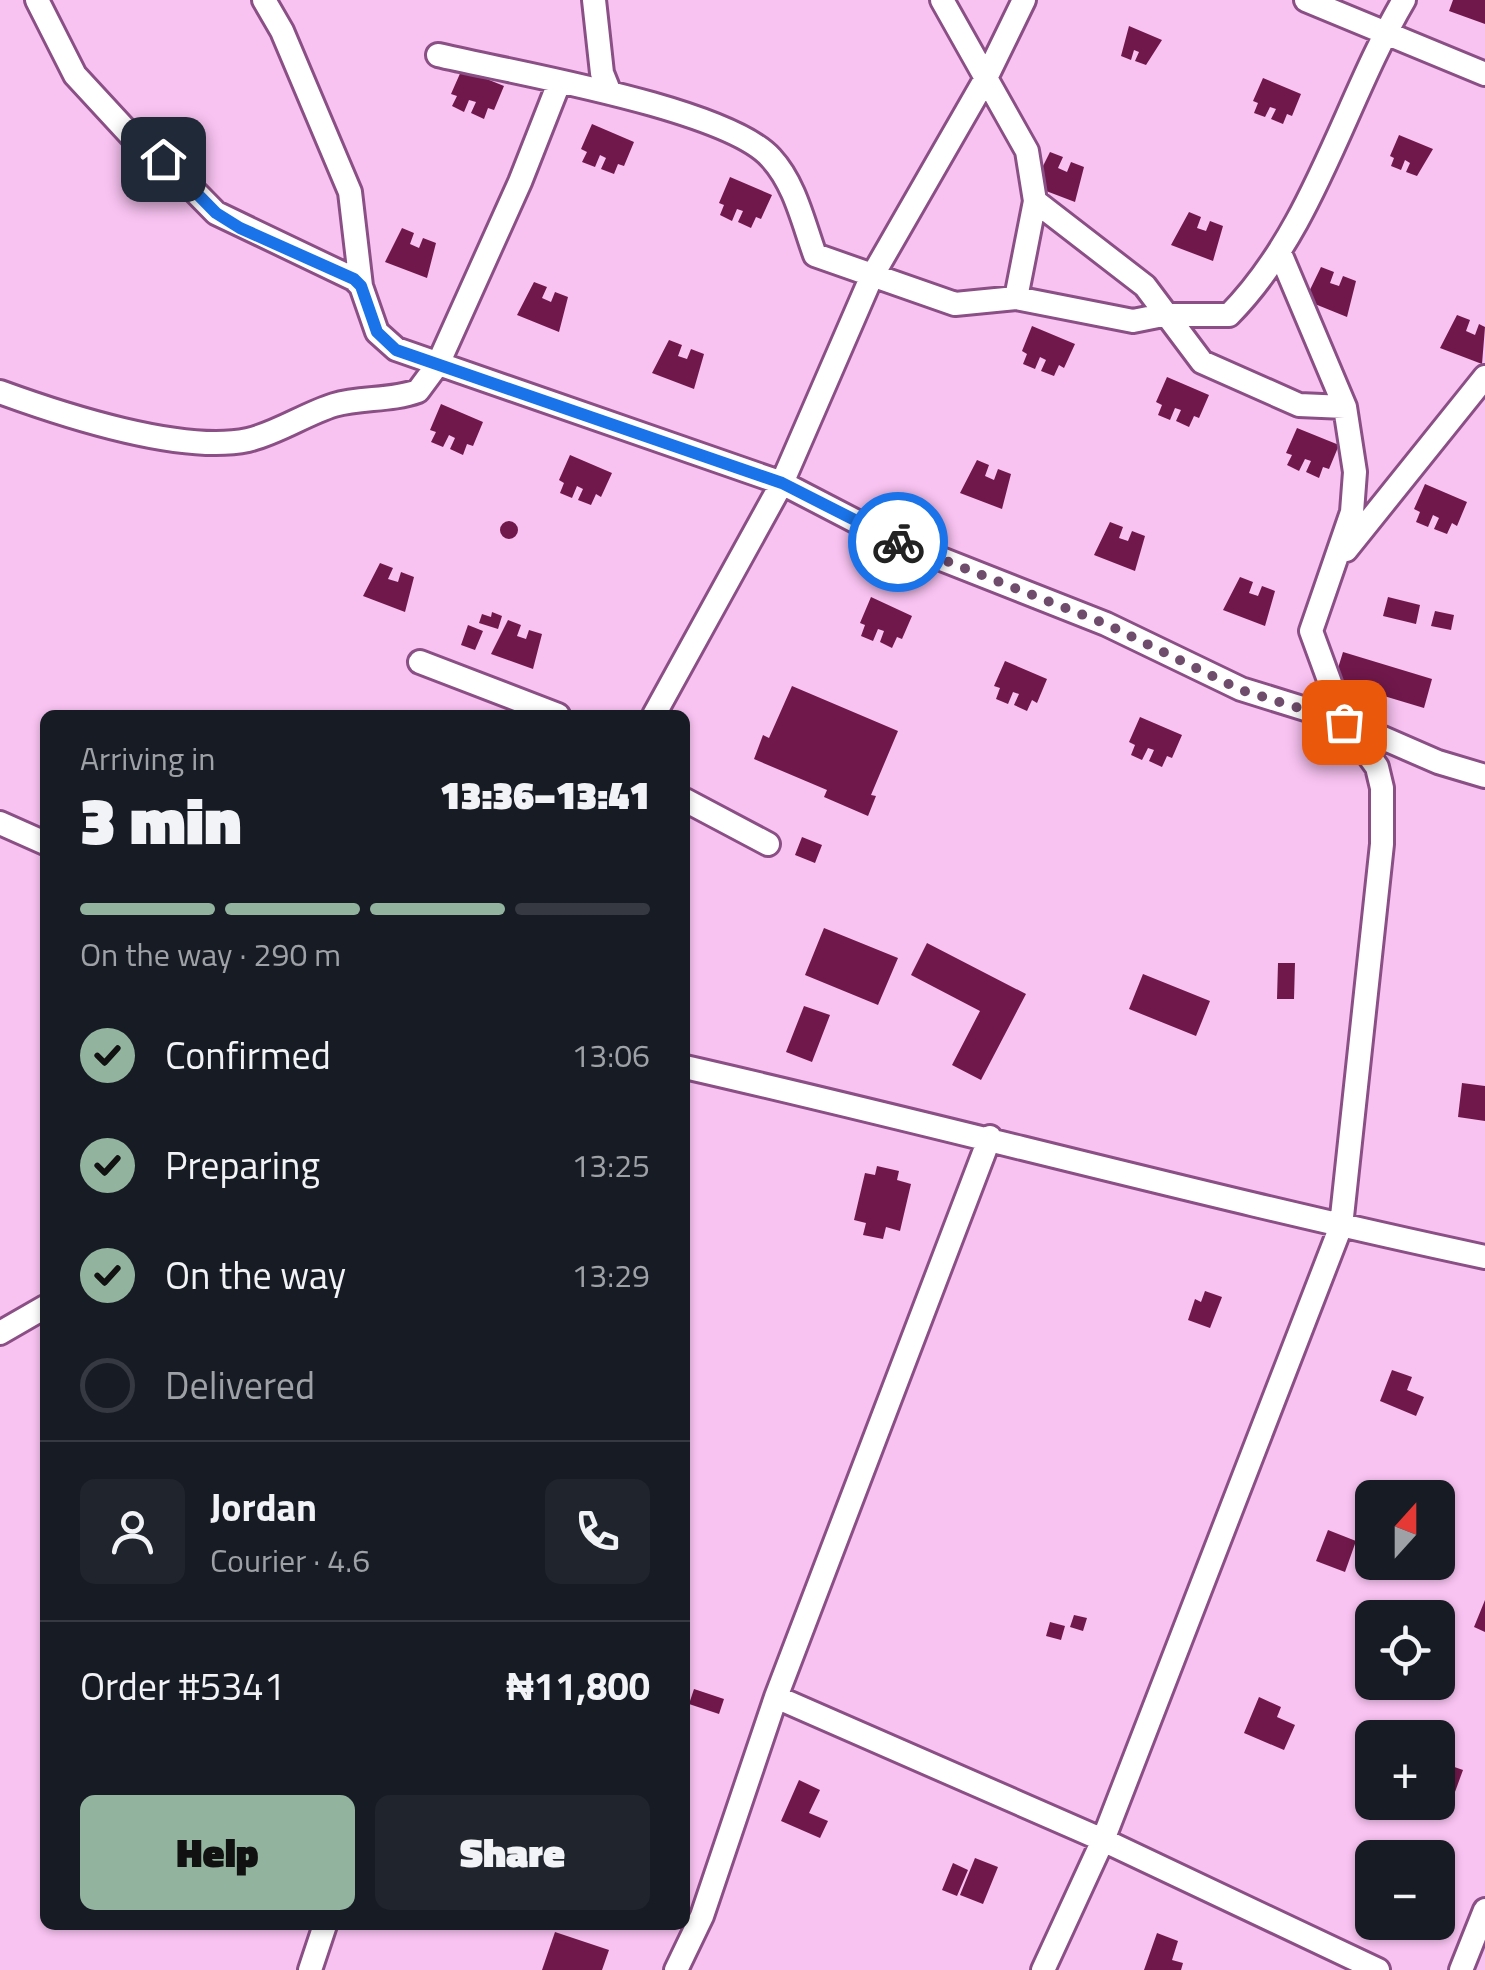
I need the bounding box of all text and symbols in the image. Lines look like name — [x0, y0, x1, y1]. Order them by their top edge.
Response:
pin — [121, 117, 206, 202]
icon: home — [136, 132, 191, 187]
courier — [848, 492, 948, 592]
icon: bike — [871, 515, 926, 570]
pin — [1302, 680, 1387, 765]
icon: bag — [1317, 695, 1372, 750]
text: Arriving in — [80, 734, 216, 782]
text: 13:36–13:41 — [440, 766, 650, 824]
text: 3 min — [80, 770, 241, 869]
text: On the way · 290 m — [80, 930, 341, 978]
text: Confirmed — [165, 1026, 331, 1084]
icon: check — [80, 1028, 135, 1083]
text: 13:06 — [571, 1031, 650, 1079]
text: Preparing — [165, 1136, 320, 1194]
icon: check — [80, 1138, 135, 1193]
text: 13:25 — [571, 1141, 650, 1189]
text: On the way — [165, 1246, 346, 1304]
icon: check — [80, 1248, 135, 1303]
text: 13:29 — [571, 1251, 650, 1299]
text: Delivered — [165, 1356, 315, 1414]
text: Jordan — [210, 1478, 317, 1536]
button: person — [80, 1479, 185, 1584]
button: phone — [545, 1479, 650, 1584]
north arrow — [1355, 1480, 1455, 1580]
map controls — [1355, 1480, 1455, 1940]
text: Courier · 4.6 — [210, 1536, 370, 1584]
button: locate — [1355, 1600, 1455, 1700]
text: Order #5341 — [80, 1657, 285, 1715]
text: ₦11,800 — [506, 1657, 650, 1715]
button: + — [1355, 1720, 1455, 1820]
button: Help — [80, 1795, 355, 1910]
button: Share — [375, 1795, 650, 1910]
button: − — [1355, 1840, 1455, 1940]

